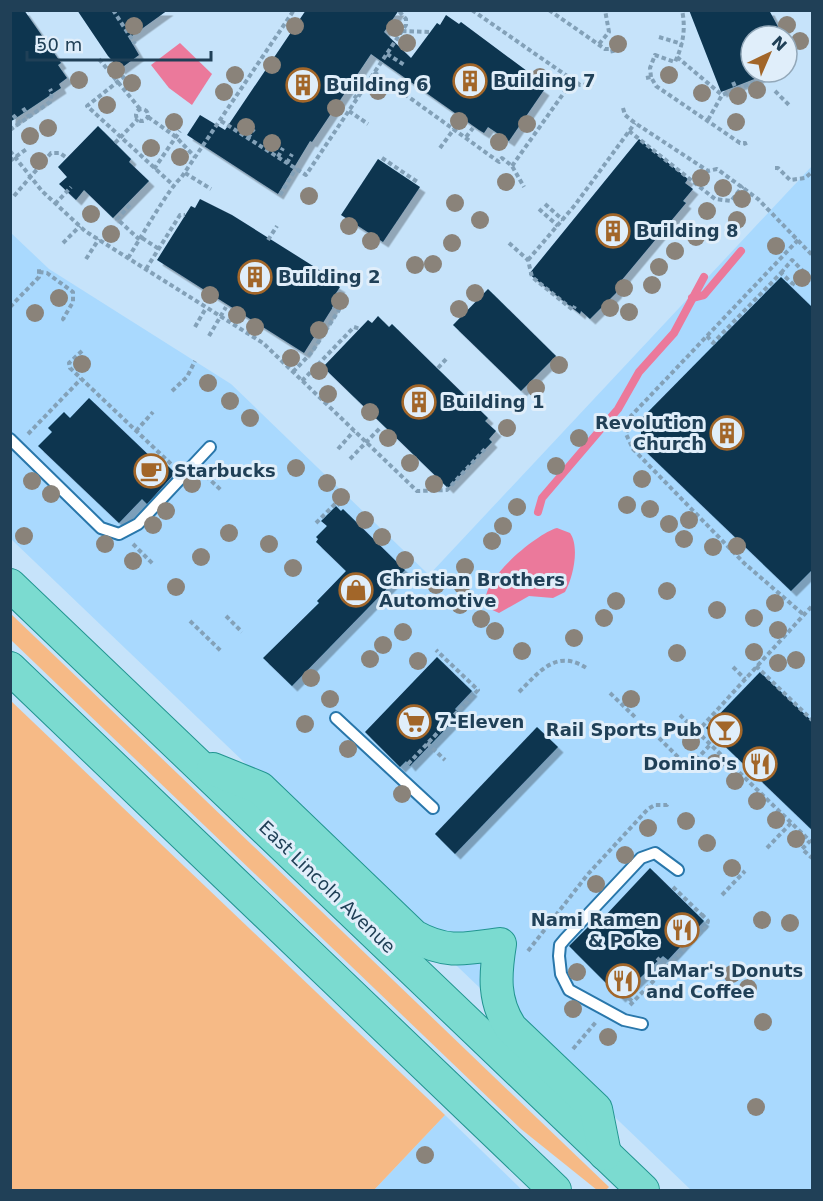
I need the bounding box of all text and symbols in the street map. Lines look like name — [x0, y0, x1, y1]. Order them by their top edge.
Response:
scale bar — [27, 24, 212, 62]
north arrow — [739, 24, 799, 84]
text: N — [768, 32, 790, 55]
text: 50 m — [36, 34, 82, 55]
building icon: Building 7 — [452, 63, 488, 99]
building icon: Building 6 — [285, 67, 321, 103]
place label: Building 7 — [493, 70, 595, 91]
place label: Building 6 — [326, 74, 428, 95]
building icon: Building 8 — [595, 213, 631, 249]
place label: Building 8 — [636, 220, 738, 241]
building icon: Building 2 — [237, 259, 273, 295]
place label: Building 2 — [278, 266, 380, 287]
building icon: Building 1 — [401, 384, 437, 420]
place label: Building 1 — [442, 391, 544, 412]
place label: Revolution Church — [595, 412, 704, 454]
building icon: Revolution Church — [709, 415, 745, 451]
cafe icon: Starbucks — [133, 453, 169, 489]
place label: Starbucks — [174, 460, 276, 481]
place label: Christian Brothers Automotive — [379, 569, 565, 611]
shop icon: Christian Brothers Automotive — [338, 572, 374, 608]
supermarket icon: 7-Eleven — [396, 704, 432, 740]
place label: 7-Eleven — [437, 711, 524, 732]
bar icon: Rail Sports Pub — [707, 712, 743, 748]
place label: Rail Sports Pub — [546, 719, 702, 740]
restaurant icon: Domino's — [742, 746, 778, 782]
place label: Domino's — [643, 753, 737, 774]
street label: East Lincoln Avenue — [255, 816, 400, 957]
place label: Nami Ramen & Poke — [531, 909, 659, 951]
restaurant icon: Nami Ramen & Poke — [664, 912, 700, 948]
place label: LaMar's Donuts and Coffee — [646, 960, 803, 1002]
restaurant icon: LaMar's Donuts and Coffee — [605, 963, 641, 999]

